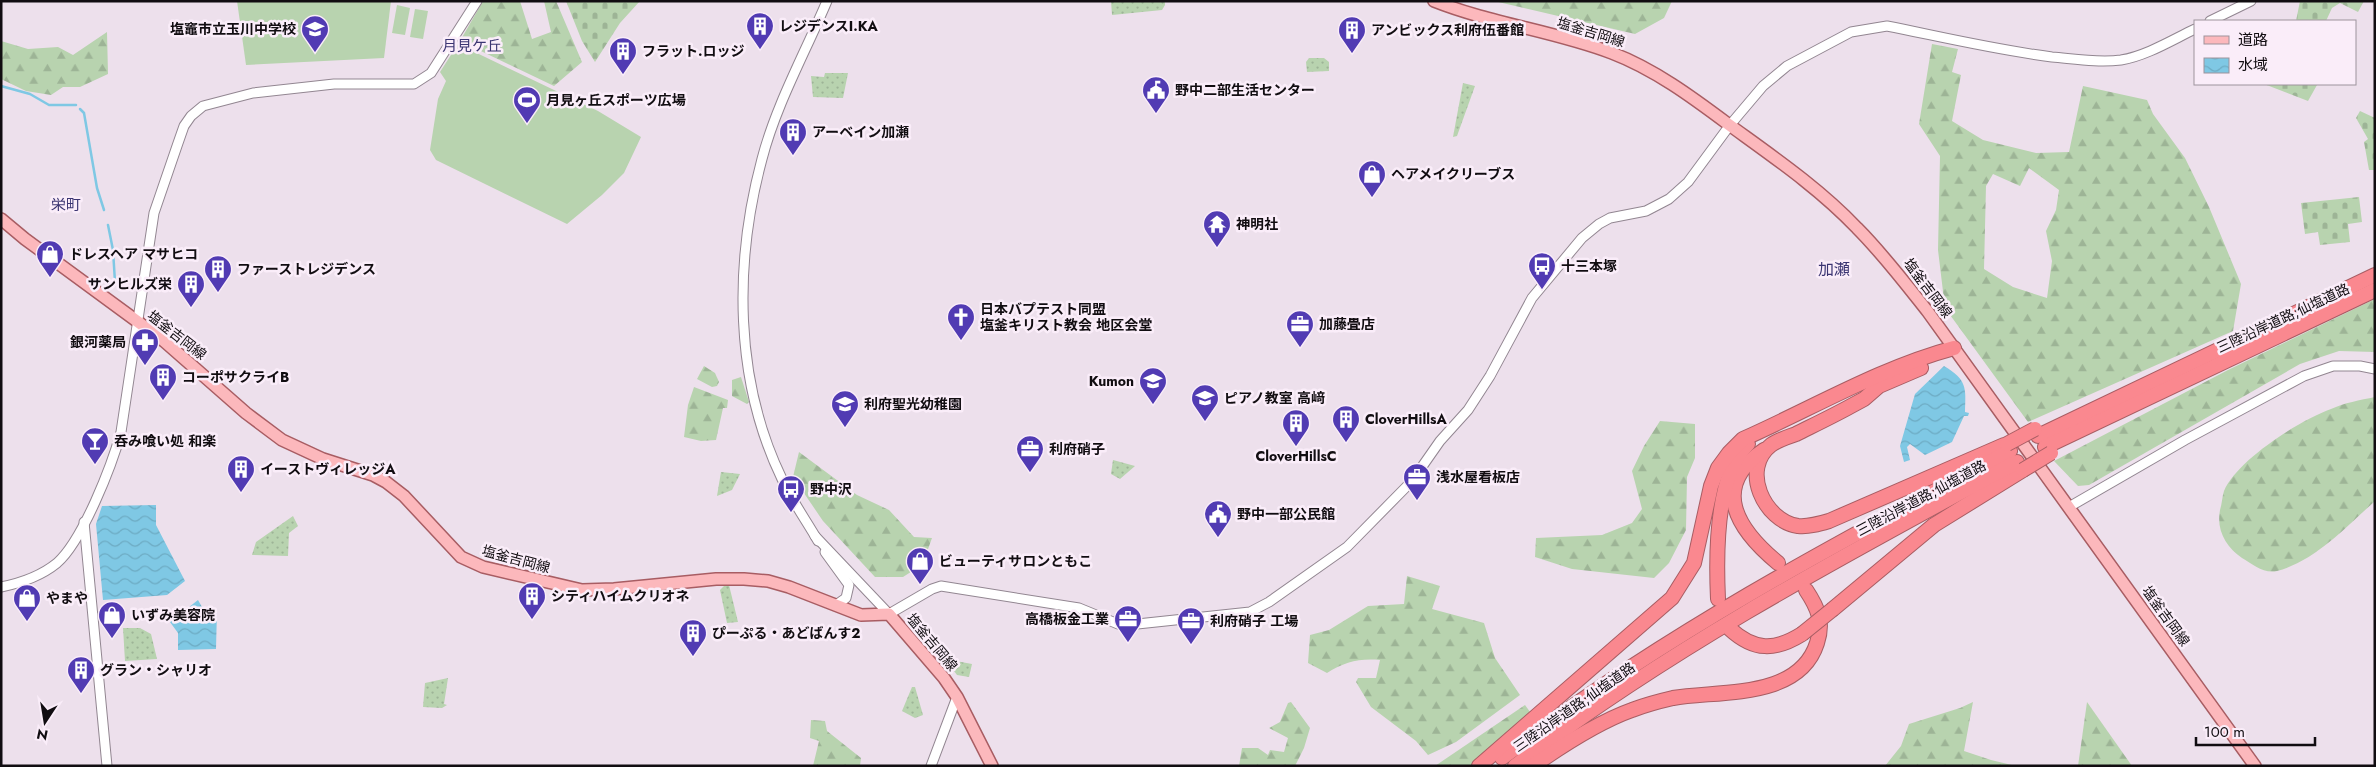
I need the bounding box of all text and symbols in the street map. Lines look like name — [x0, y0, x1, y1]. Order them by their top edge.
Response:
building icon: レジデンスI.KA — [745, 11, 775, 50]
street label: 塩釜吉岡線 — [1555, 12, 1627, 52]
school or university icon: 塩竈市立玉川中学校 — [300, 14, 330, 53]
building icon: アンビックス利府伍番館 — [1337, 15, 1367, 54]
place label: レジデンスI.KA — [779, 16, 878, 36]
place label: 塩竈市立玉川中学校 — [170, 19, 296, 39]
place label: アンビックス利府伍番館 — [1371, 20, 1524, 40]
legend — [2194, 20, 2356, 85]
text: 道路 — [2238, 29, 2268, 51]
district label: 月見ケ丘 — [442, 35, 502, 57]
building icon: フラット.ロッジ — [608, 36, 638, 75]
place label: フラット.ロッジ — [642, 41, 745, 61]
text: 水域 — [2238, 54, 2268, 76]
public building icon: 野中二部生活センター — [1141, 75, 1171, 114]
place label: 野中二部生活センター — [1175, 80, 1315, 100]
sports icon: 月見ヶ丘スポーツ広場 — [512, 85, 542, 124]
place label: 月見ヶ丘スポーツ広場 — [546, 90, 686, 110]
building icon: アーベイン加瀬 — [778, 117, 808, 156]
place label: アーベイン加瀬 — [812, 122, 909, 142]
shop icon: ヘアメイクリーブス — [1357, 159, 1387, 198]
place label: ヘアメイクリーブス — [1391, 164, 1515, 184]
district label: 栄町 — [51, 194, 81, 216]
temple icon: 神明社 — [1202, 209, 1232, 248]
place label: 神明社 — [1236, 214, 1278, 234]
shop icon: ドレスヘア マサヒコ — [35, 239, 65, 278]
place label: ドレスヘア マサヒコ — [69, 244, 198, 264]
bus stop icon: 十三本塚 — [1527, 251, 1557, 290]
building icon: ファーストレジデンス — [203, 254, 233, 293]
street label: 塩釜吉岡線 — [1899, 254, 1957, 322]
place label: 十三本塚 — [1561, 256, 1617, 276]
district label: 加瀬 — [1818, 258, 1850, 281]
place label: ファーストレジデンス — [237, 259, 376, 279]
building icon: サンヒルズ栄 — [176, 269, 206, 308]
place label: サンヒルズ栄 — [88, 274, 172, 294]
street label: 三陸沿岸道路;仙塩道路 — [2213, 278, 2353, 358]
place label: 日本バプテスト同盟 塩釜キリスト教会 地区会堂 — [980, 299, 1152, 335]
church icon: 日本バプテスト同盟 塩釜キリスト教会 地区会堂 — [946, 302, 976, 341]
street label: 塩釜吉岡線 — [143, 306, 211, 364]
office icon: 加藤畳店 — [1285, 309, 1315, 348]
place label: 加藤畳店 — [1319, 314, 1375, 334]
pharmacy icon: 銀河薬局 — [130, 327, 160, 366]
place label: 銀河薬局 — [70, 332, 126, 352]
building icon: コーポサクライB — [148, 362, 178, 401]
school or university icon: Kumon — [1138, 366, 1168, 405]
place label: コーポサクライB — [182, 367, 289, 387]
place label: Kumon — [1089, 371, 1134, 391]
school or university icon: ピアノ教室 高﨑 — [1190, 383, 1220, 422]
place label: ピアノ教室 高﨑 — [1224, 388, 1325, 408]
school or university icon: 利府聖光幼稚園 — [830, 389, 860, 428]
place label: 利府聖光幼稚園 — [864, 394, 962, 414]
building icon: CloverHillsA — [1331, 404, 1361, 443]
building icon: CloverHillsC — [1281, 408, 1311, 447]
place label: CloverHillsA — [1365, 409, 1447, 429]
bar icon: 呑み喰い処 和楽 — [80, 426, 110, 465]
place label: 呑み喰い処 和楽 — [114, 431, 216, 451]
office icon: 利府硝子 — [1015, 434, 1045, 473]
place label: 利府硝子 — [1049, 439, 1105, 459]
place label: CloverHillsC — [1255, 446, 1337, 466]
building icon: イーストヴィレッジA — [226, 454, 256, 493]
street label: 三陸沿岸道路;仙塩道路 — [1852, 455, 1990, 541]
place label: イーストヴィレッジA — [260, 459, 396, 479]
office icon: 浅水屋看板店 — [1402, 462, 1432, 501]
place label: 浅水屋看板店 — [1436, 467, 1520, 487]
bus stop icon: 野中沢 — [776, 474, 806, 513]
place label: 野中沢 — [810, 479, 852, 499]
public building icon: 野中一部公民館 — [1203, 499, 1233, 538]
place label: 野中一部公民館 — [1237, 504, 1335, 524]
street label: 塩釜吉岡線 — [480, 540, 552, 578]
shop icon: ビューティサロンともこ — [905, 546, 935, 585]
place label: ビューティサロンともこ — [939, 551, 1092, 571]
building icon: シティハイムクリオネ — [517, 581, 547, 620]
street label: 塩釜吉岡線 — [2137, 582, 2195, 650]
shop icon: やまや — [12, 583, 42, 622]
place label: シティハイムクリオネ — [551, 586, 690, 606]
place label: やまや — [46, 588, 88, 608]
shop icon: いずみ美容院 — [97, 600, 127, 639]
office icon: 高橋板金工業 — [1113, 604, 1143, 643]
place label: いずみ美容院 — [131, 605, 215, 625]
office icon: 利府硝子 工場 — [1176, 606, 1206, 645]
street label: 塩釜吉岡線 — [902, 609, 962, 675]
place label: 高橋板金工業 — [1025, 609, 1109, 629]
place label: 利府硝子 工場 — [1210, 611, 1298, 631]
building icon: ぴーぷる・あどばんす2 — [678, 618, 708, 657]
place label: ぴーぷる・あどばんす2 — [712, 623, 860, 643]
building icon: グラン・シャリオ — [66, 655, 96, 694]
street label: 三陸沿岸道路;仙塩道路 — [1509, 657, 1639, 757]
place label: グラン・シャリオ — [100, 660, 212, 680]
north arrow — [20, 697, 70, 747]
scale bar — [2196, 714, 2315, 746]
text: 100 m — [2204, 721, 2245, 743]
text: N — [35, 724, 50, 746]

